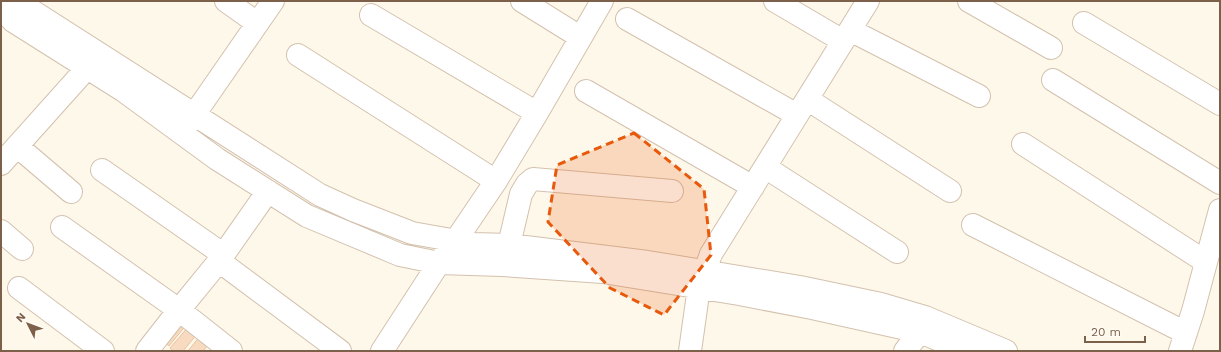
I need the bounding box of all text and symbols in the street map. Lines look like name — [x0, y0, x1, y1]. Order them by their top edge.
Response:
north arrow — [8, 304, 48, 344]
text: N — [13, 310, 28, 325]
scale bar — [1085, 318, 1145, 344]
text: 20 m — [1091, 325, 1121, 339]

